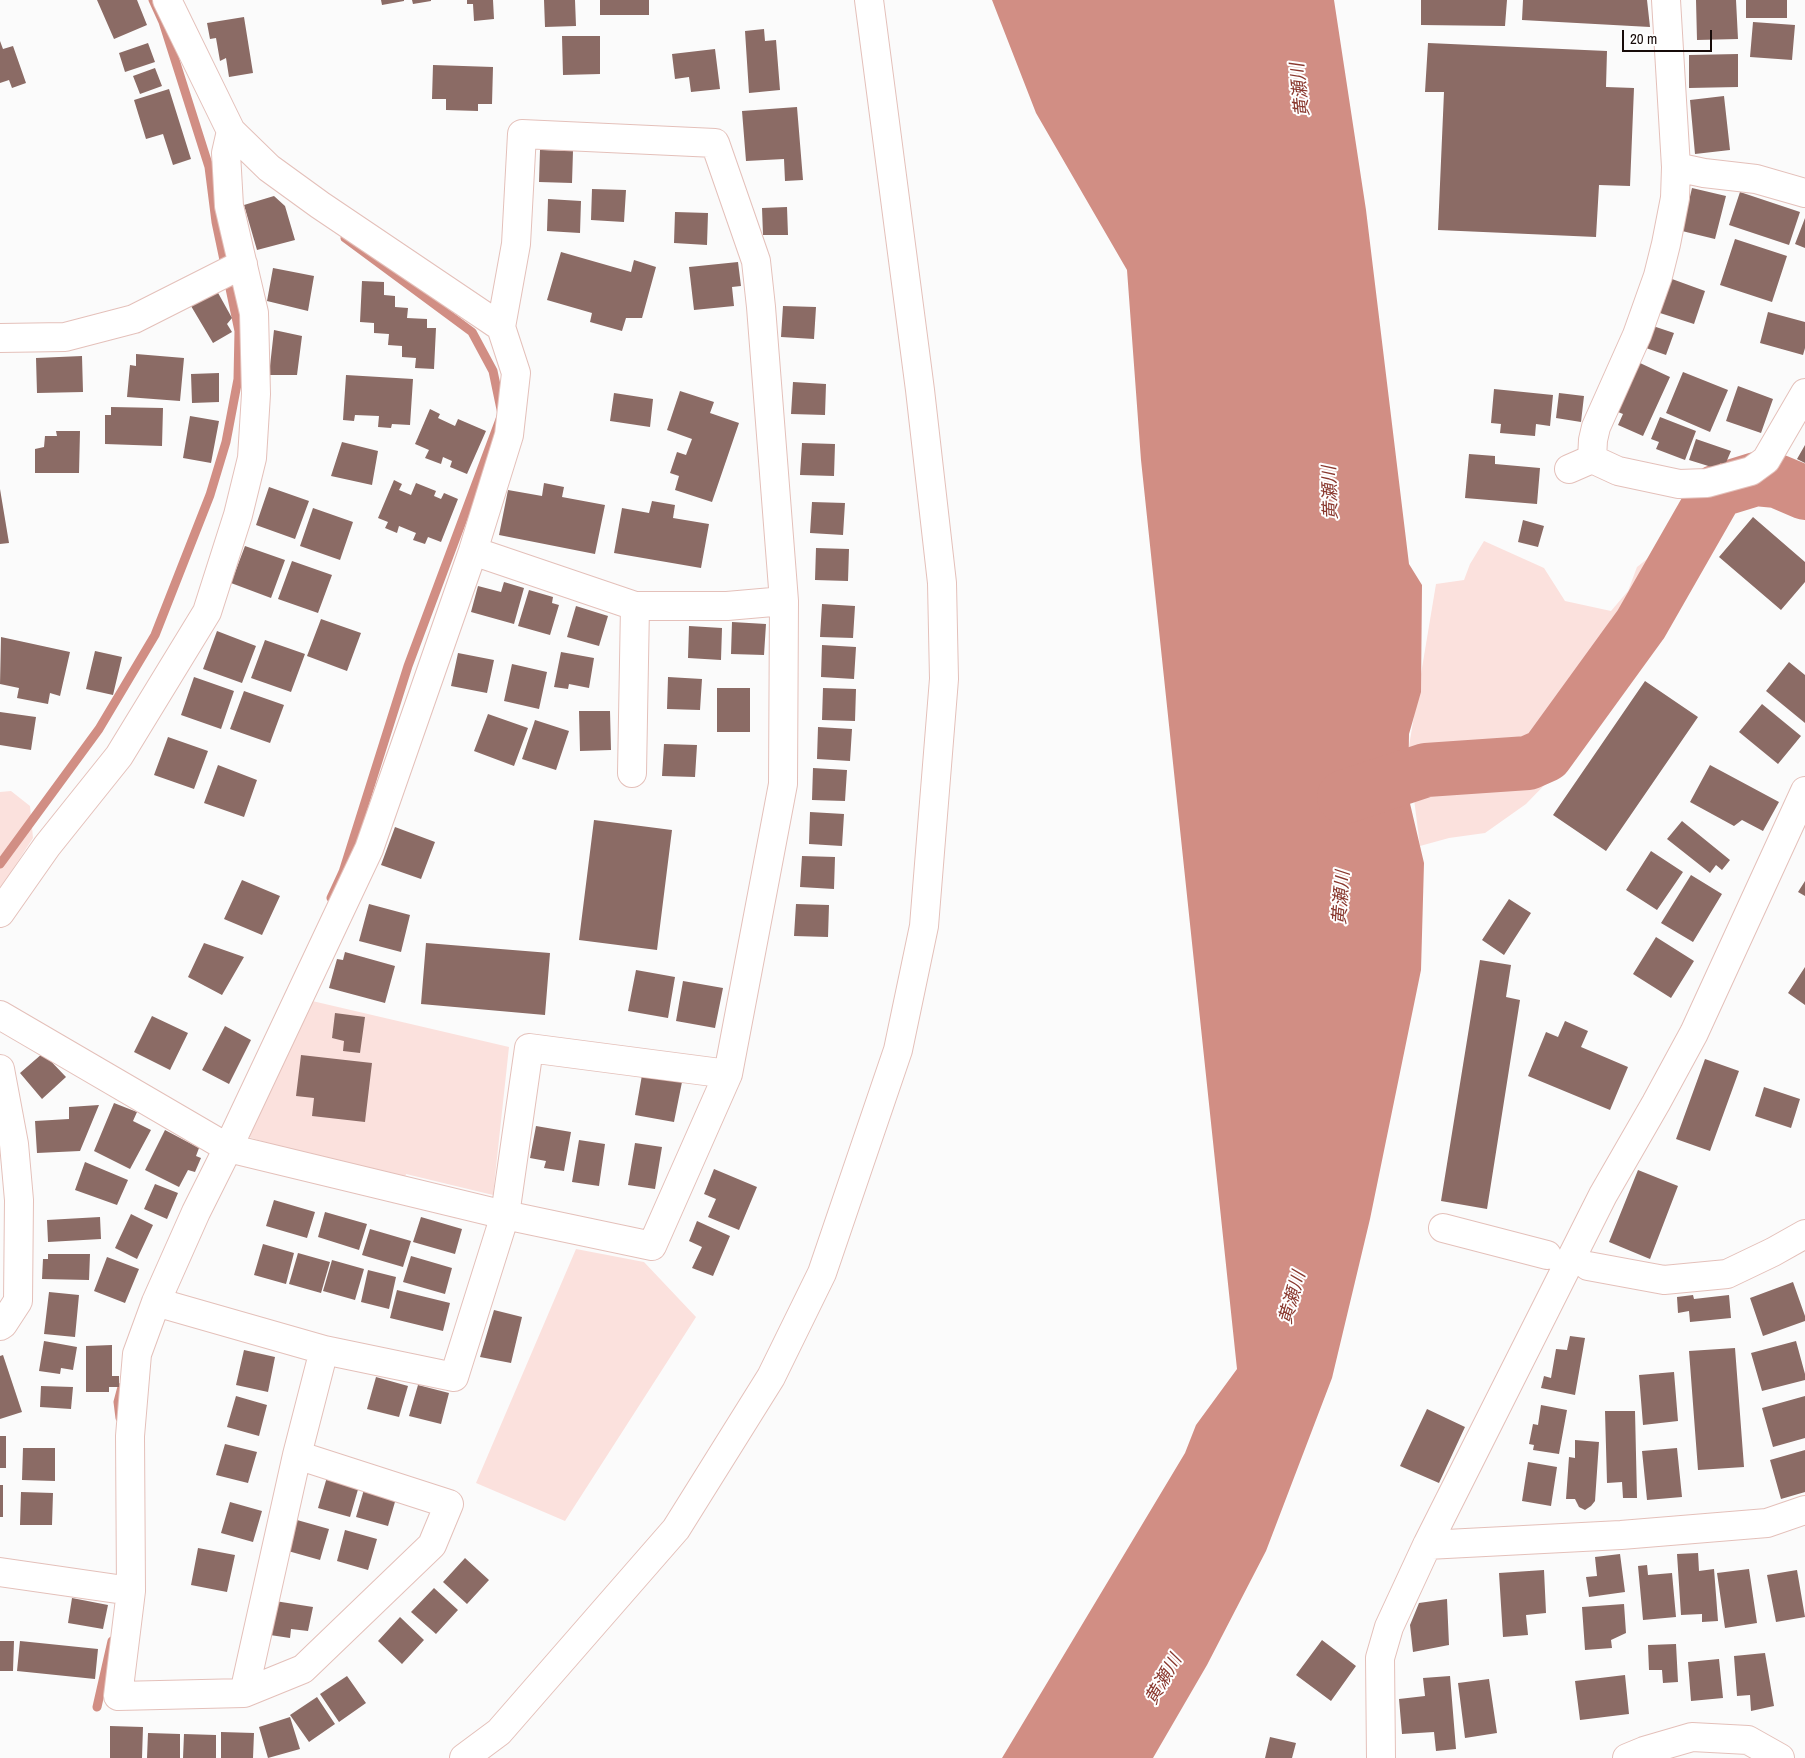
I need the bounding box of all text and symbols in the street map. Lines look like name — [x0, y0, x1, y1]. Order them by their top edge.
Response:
scale bar — [1625, 20, 1715, 52]
text: 20 m — [1630, 28, 1657, 49]
water label: 黄瀬川 — [1287, 62, 1315, 118]
water label: 黄瀬川 — [1319, 466, 1343, 520]
water label: 黄瀬川 — [1329, 870, 1355, 926]
water label: 黄瀬川 — [1275, 1269, 1311, 1327]
water label: 黄瀬川 — [1141, 1651, 1187, 1709]

